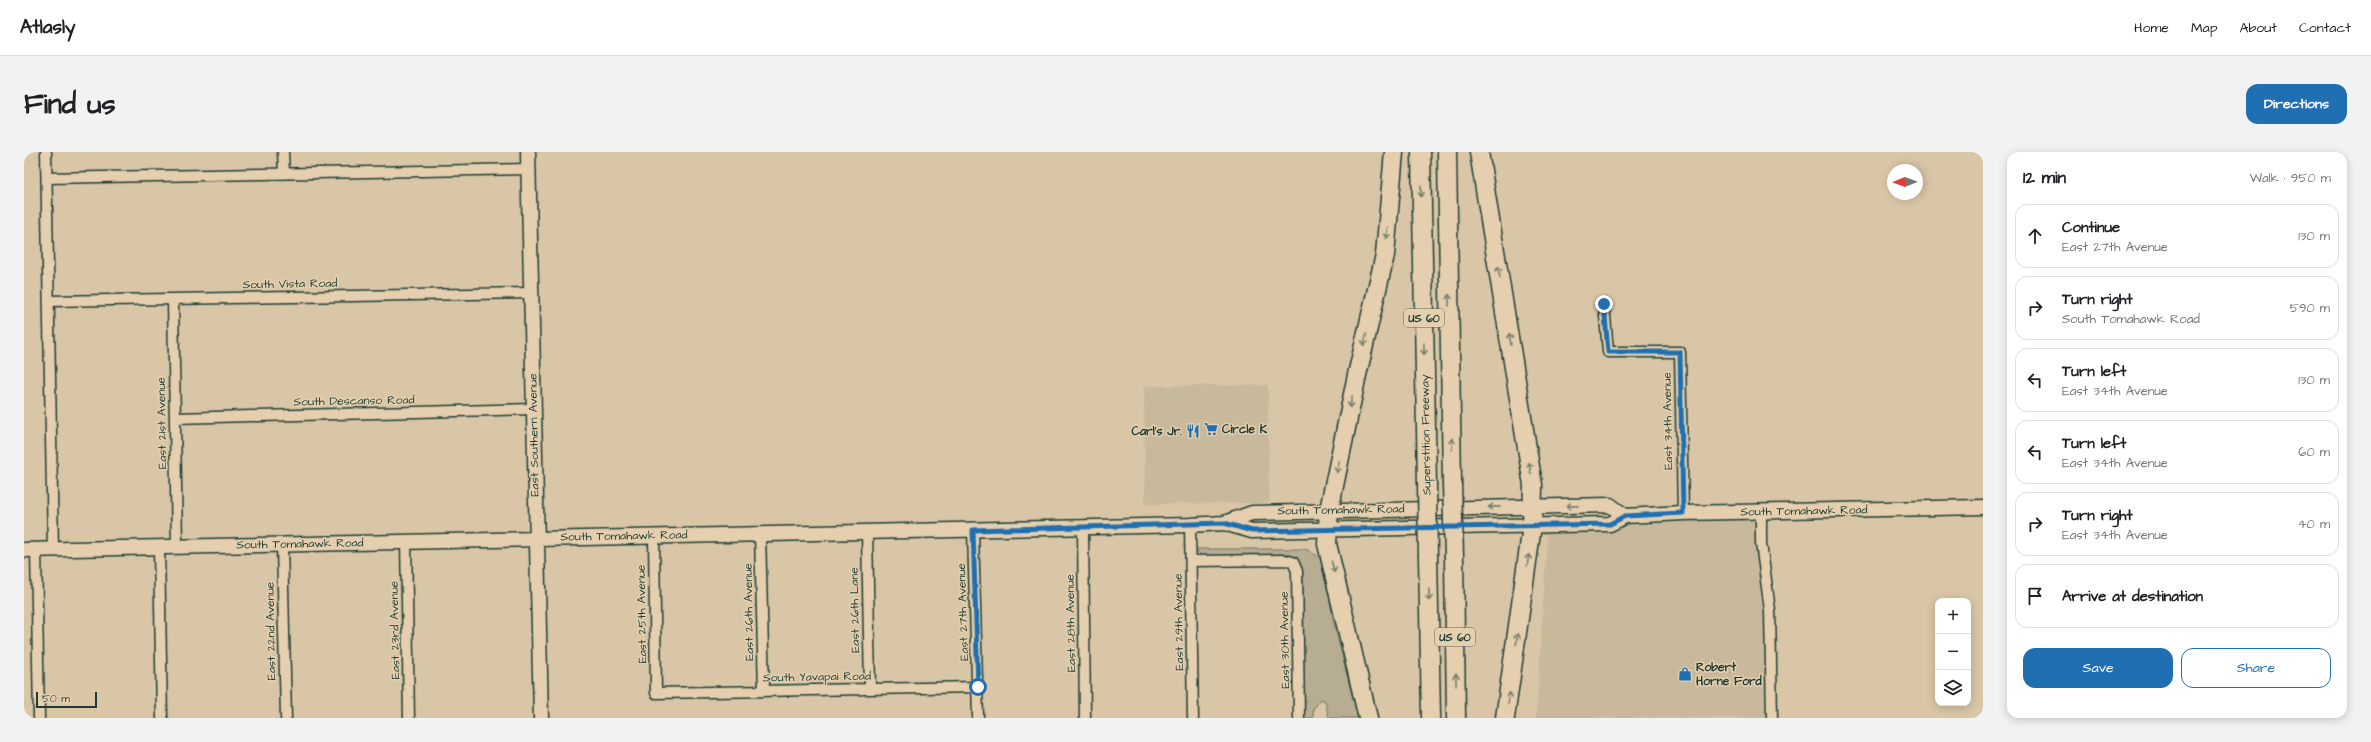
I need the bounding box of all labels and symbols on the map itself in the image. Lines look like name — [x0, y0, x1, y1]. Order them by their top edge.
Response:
north arrow — [1887, 164, 1923, 200]
one-way arrow — [1418, 184, 1425, 197]
one-way arrow — [1383, 226, 1391, 239]
one-way arrow — [1495, 266, 1503, 279]
street label: South Vista Road — [242, 275, 338, 293]
one-way arrow — [1445, 294, 1453, 307]
route end — [1595, 295, 1613, 313]
road number: US 60 — [1404, 309, 1444, 327]
one-way arrow — [1361, 333, 1369, 346]
one-way arrow — [1506, 333, 1514, 346]
one-way arrow — [1420, 342, 1428, 355]
street label: East 34th Avenue — [1659, 371, 1677, 470]
street label: East Southern Avenue — [524, 373, 544, 497]
street label: Superstition Freeway — [1416, 374, 1437, 496]
street label: East 21st Avenue — [153, 376, 171, 469]
street label: South Descanso Road — [293, 391, 415, 411]
one-way arrow — [1347, 395, 1355, 408]
supermarket icon: Circle K — [1203, 421, 1219, 437]
place label: Circle K — [1222, 421, 1268, 438]
place label: Carl's Jr. — [1131, 423, 1182, 440]
restaurant icon: Carl's Jr. — [1185, 423, 1201, 439]
one-way arrow — [1448, 438, 1455, 451]
one-way arrow — [1333, 460, 1341, 473]
one-way arrow — [1526, 462, 1534, 475]
street label: South Tomahawk Road — [1277, 500, 1405, 520]
street label: South Tomahawk Road — [1740, 501, 1868, 521]
one-way arrow — [1566, 502, 1579, 510]
one-way arrow — [1488, 503, 1501, 511]
street label: South Tomahawk Road — [560, 526, 688, 546]
street label: South Tomahawk Road — [236, 534, 364, 554]
one-way arrow — [1524, 554, 1532, 567]
one-way arrow — [1330, 561, 1338, 574]
street label: East 26th Avenue — [740, 562, 758, 661]
street label: East 27th Avenue — [953, 562, 973, 661]
street label: East 25th Avenue — [633, 564, 651, 664]
street label: East 26th Lane — [846, 566, 864, 653]
street label: East 28th Avenue — [1062, 573, 1080, 672]
street label: East 29th Avenue — [1170, 573, 1188, 671]
street label: East 23rd Avenue — [386, 580, 404, 679]
street label: East 22nd Avenue — [262, 581, 280, 680]
one-way arrow — [1425, 588, 1432, 601]
street label: East 30th Avenue — [1276, 591, 1294, 689]
road number: US 60 — [1435, 628, 1475, 646]
one-way arrow — [1513, 633, 1521, 646]
place label: Robert Horne Ford — [1696, 659, 1763, 690]
shop icon: Robert Horne Ford — [1677, 666, 1693, 682]
street label: South Yavapai Road — [763, 668, 871, 686]
one-way arrow — [1452, 673, 1460, 686]
route start — [969, 678, 987, 696]
scale bar — [36, 690, 97, 709]
one-way arrow — [1505, 692, 1513, 705]

